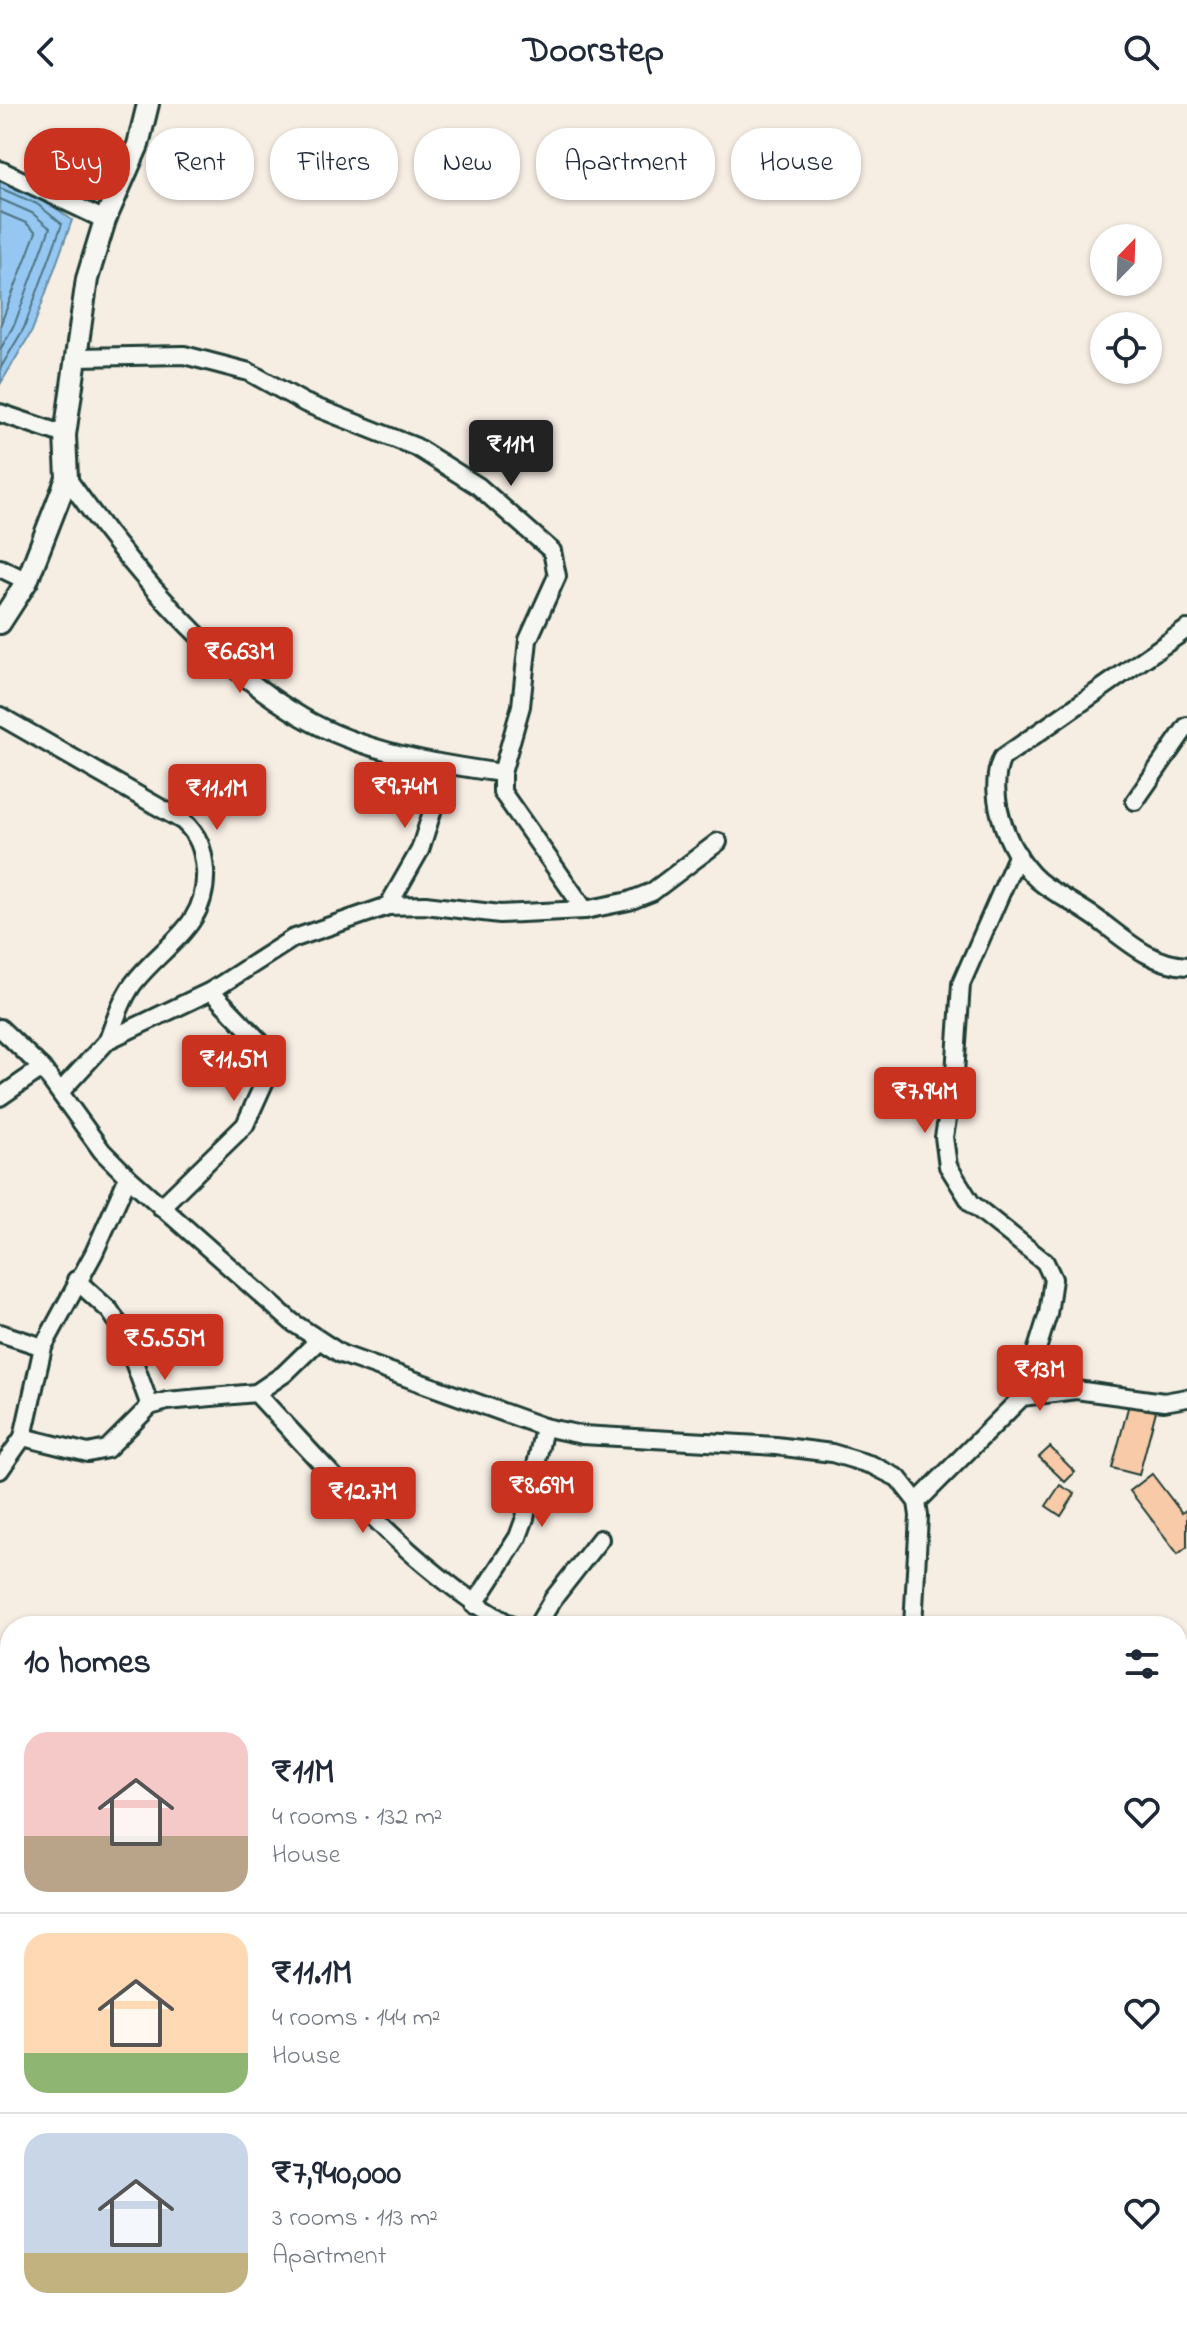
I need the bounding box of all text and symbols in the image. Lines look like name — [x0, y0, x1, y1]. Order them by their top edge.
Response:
text: Doorstep — [523, 26, 664, 79]
icon: back — [24, 30, 68, 74]
icon: search — [1119, 30, 1163, 74]
chip: Buy — [24, 128, 130, 200]
chip: Rent — [146, 128, 254, 200]
chip: Filters — [270, 128, 398, 200]
chip: New — [414, 128, 520, 200]
chip: Apartment — [536, 128, 715, 200]
chip: House — [731, 128, 861, 200]
north arrow — [1090, 224, 1162, 296]
map controls — [1090, 224, 1162, 384]
button: locate — [1090, 312, 1162, 384]
pin: ₹11M — [464, 420, 558, 488]
text: ₹11M — [487, 427, 535, 465]
pin: ₹6.63M — [175, 627, 305, 695]
text: ₹6.63M — [205, 634, 275, 672]
pin: ₹9.74M — [340, 762, 470, 830]
pin: ₹11.1M — [152, 764, 282, 832]
text: ₹9.74M — [372, 769, 438, 807]
text: ₹11.1M — [186, 771, 248, 809]
pin: ₹11.5M — [169, 1035, 299, 1103]
text: ₹11.5M — [200, 1042, 268, 1080]
pin: ₹7.94M — [860, 1067, 990, 1135]
text: ₹7.94M — [892, 1074, 958, 1112]
pin: ₹5.55M — [100, 1314, 230, 1382]
text: ₹5.55M — [124, 1321, 206, 1359]
pin: ₹13M — [993, 1345, 1087, 1413]
text: ₹13M — [1015, 1352, 1065, 1390]
pin: ₹8.69M — [477, 1461, 607, 1529]
pin: ₹12.7M — [298, 1467, 428, 1535]
text: ₹8.69M — [509, 1468, 575, 1506]
text: ₹12.7M — [329, 1474, 397, 1512]
text: 10 homes — [24, 1639, 151, 1689]
icon: filters — [1120, 1642, 1164, 1686]
text: ₹11M — [272, 1749, 335, 1799]
icon: home — [88, 1764, 184, 1860]
icon: heart — [1120, 1790, 1164, 1834]
text: 4 rooms · 132 m² — [272, 1799, 443, 1837]
text: House — [272, 1837, 340, 1875]
text: ₹11.1M — [272, 1950, 352, 2000]
icon: home — [88, 1965, 184, 2061]
icon: heart — [1120, 1991, 1164, 2035]
text: 4 rooms · 144 m² — [272, 2000, 440, 2038]
text: House — [272, 2038, 340, 2076]
text: ₹7,940,000 — [272, 2150, 401, 2200]
icon: home — [88, 2165, 184, 2261]
icon: heart — [1120, 2191, 1164, 2235]
text: 3 rooms · 113 m² — [272, 2200, 438, 2238]
text: Apartment — [272, 2238, 386, 2276]

